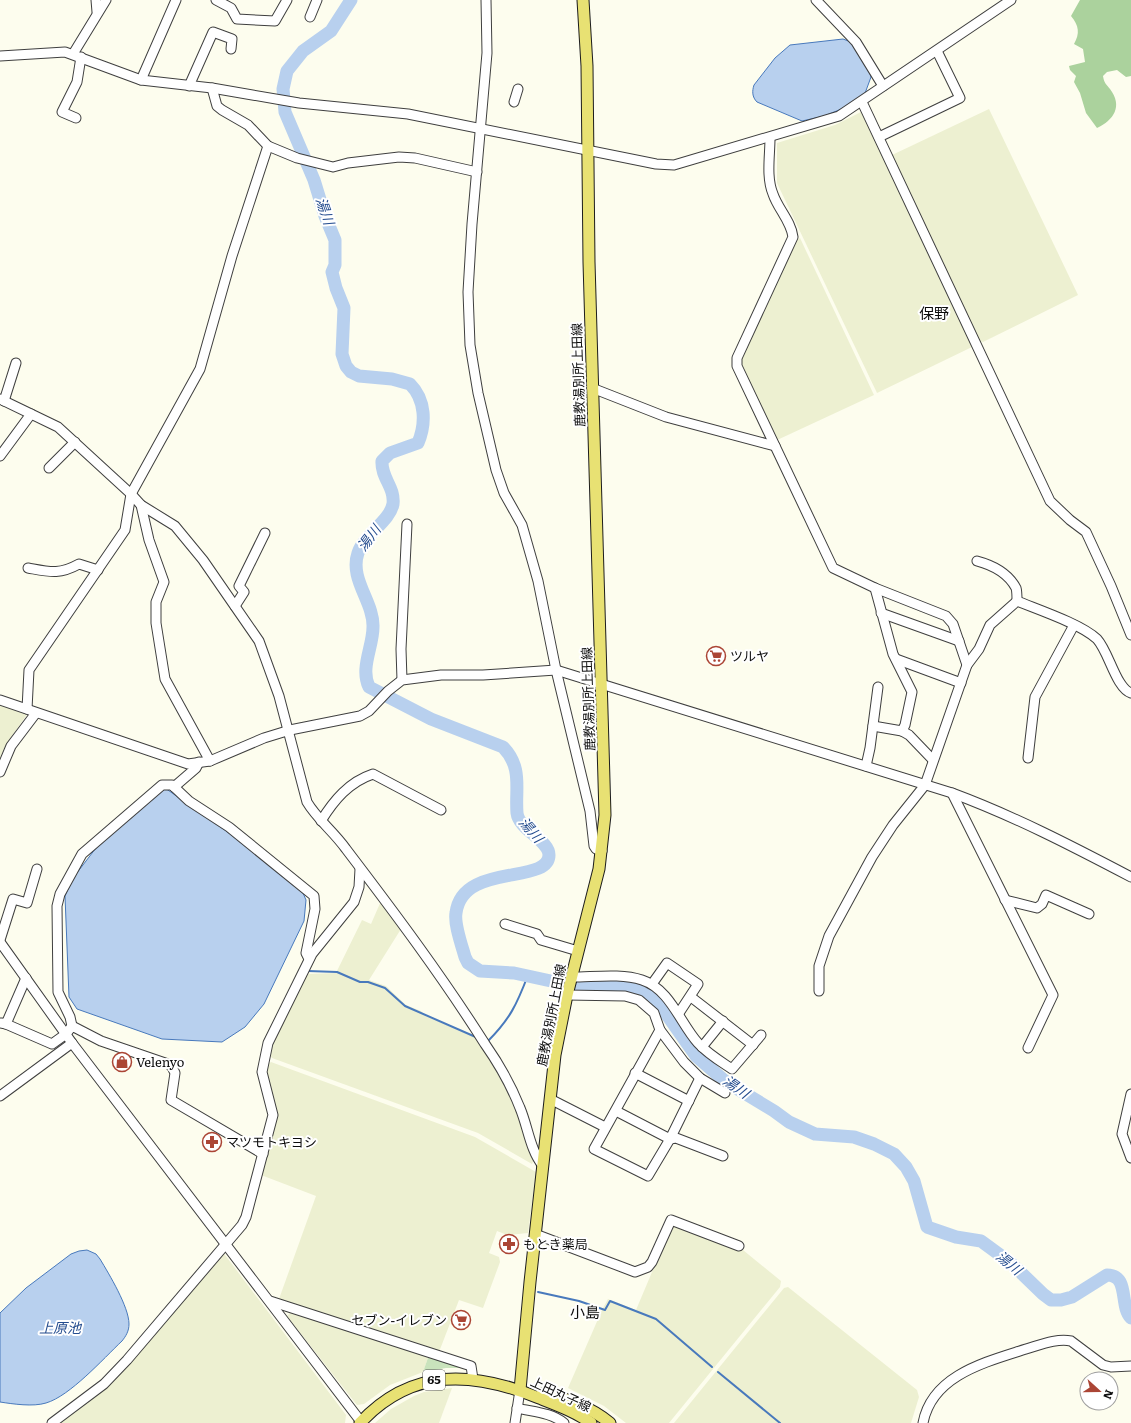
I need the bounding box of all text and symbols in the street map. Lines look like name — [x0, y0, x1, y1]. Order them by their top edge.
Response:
water label: 湯川 — [312, 194, 341, 229]
district label: 保野 — [919, 301, 949, 324]
street label: 鹿教湯別所上田線 — [566, 323, 589, 427]
water label: 湯川 — [352, 519, 386, 555]
supermarket icon: ツルヤ — [705, 645, 727, 667]
place label: ツルヤ — [730, 646, 769, 665]
street label: 鹿教湯別所上田線 — [576, 647, 599, 751]
water label: 湯川 — [515, 812, 550, 848]
street label: 鹿教湯別所上田線 — [531, 962, 570, 1068]
shop icon: Velenyo — [111, 1051, 133, 1073]
place label: Velenyo — [136, 1052, 185, 1071]
water label: 湯川 — [719, 1070, 755, 1104]
pharmacy icon: マツモトキヨシ — [201, 1131, 223, 1153]
place label: マツモトキヨシ — [226, 1132, 317, 1151]
pharmacy icon: もとき薬局 — [498, 1233, 520, 1255]
place label: もとき薬局 — [523, 1234, 588, 1253]
water label: 湯川 — [992, 1246, 1028, 1280]
district label: 小島 — [570, 1300, 600, 1323]
supermarket icon: セブン-イレブン — [450, 1309, 472, 1331]
place label: セブン-イレブン — [351, 1310, 447, 1329]
water label: 上原池 — [39, 1317, 83, 1337]
road number: 65 — [423, 1370, 445, 1390]
street label: 上田丸子線 — [528, 1371, 595, 1416]
north arrow — [1079, 1371, 1119, 1411]
text: N — [1100, 1388, 1118, 1402]

